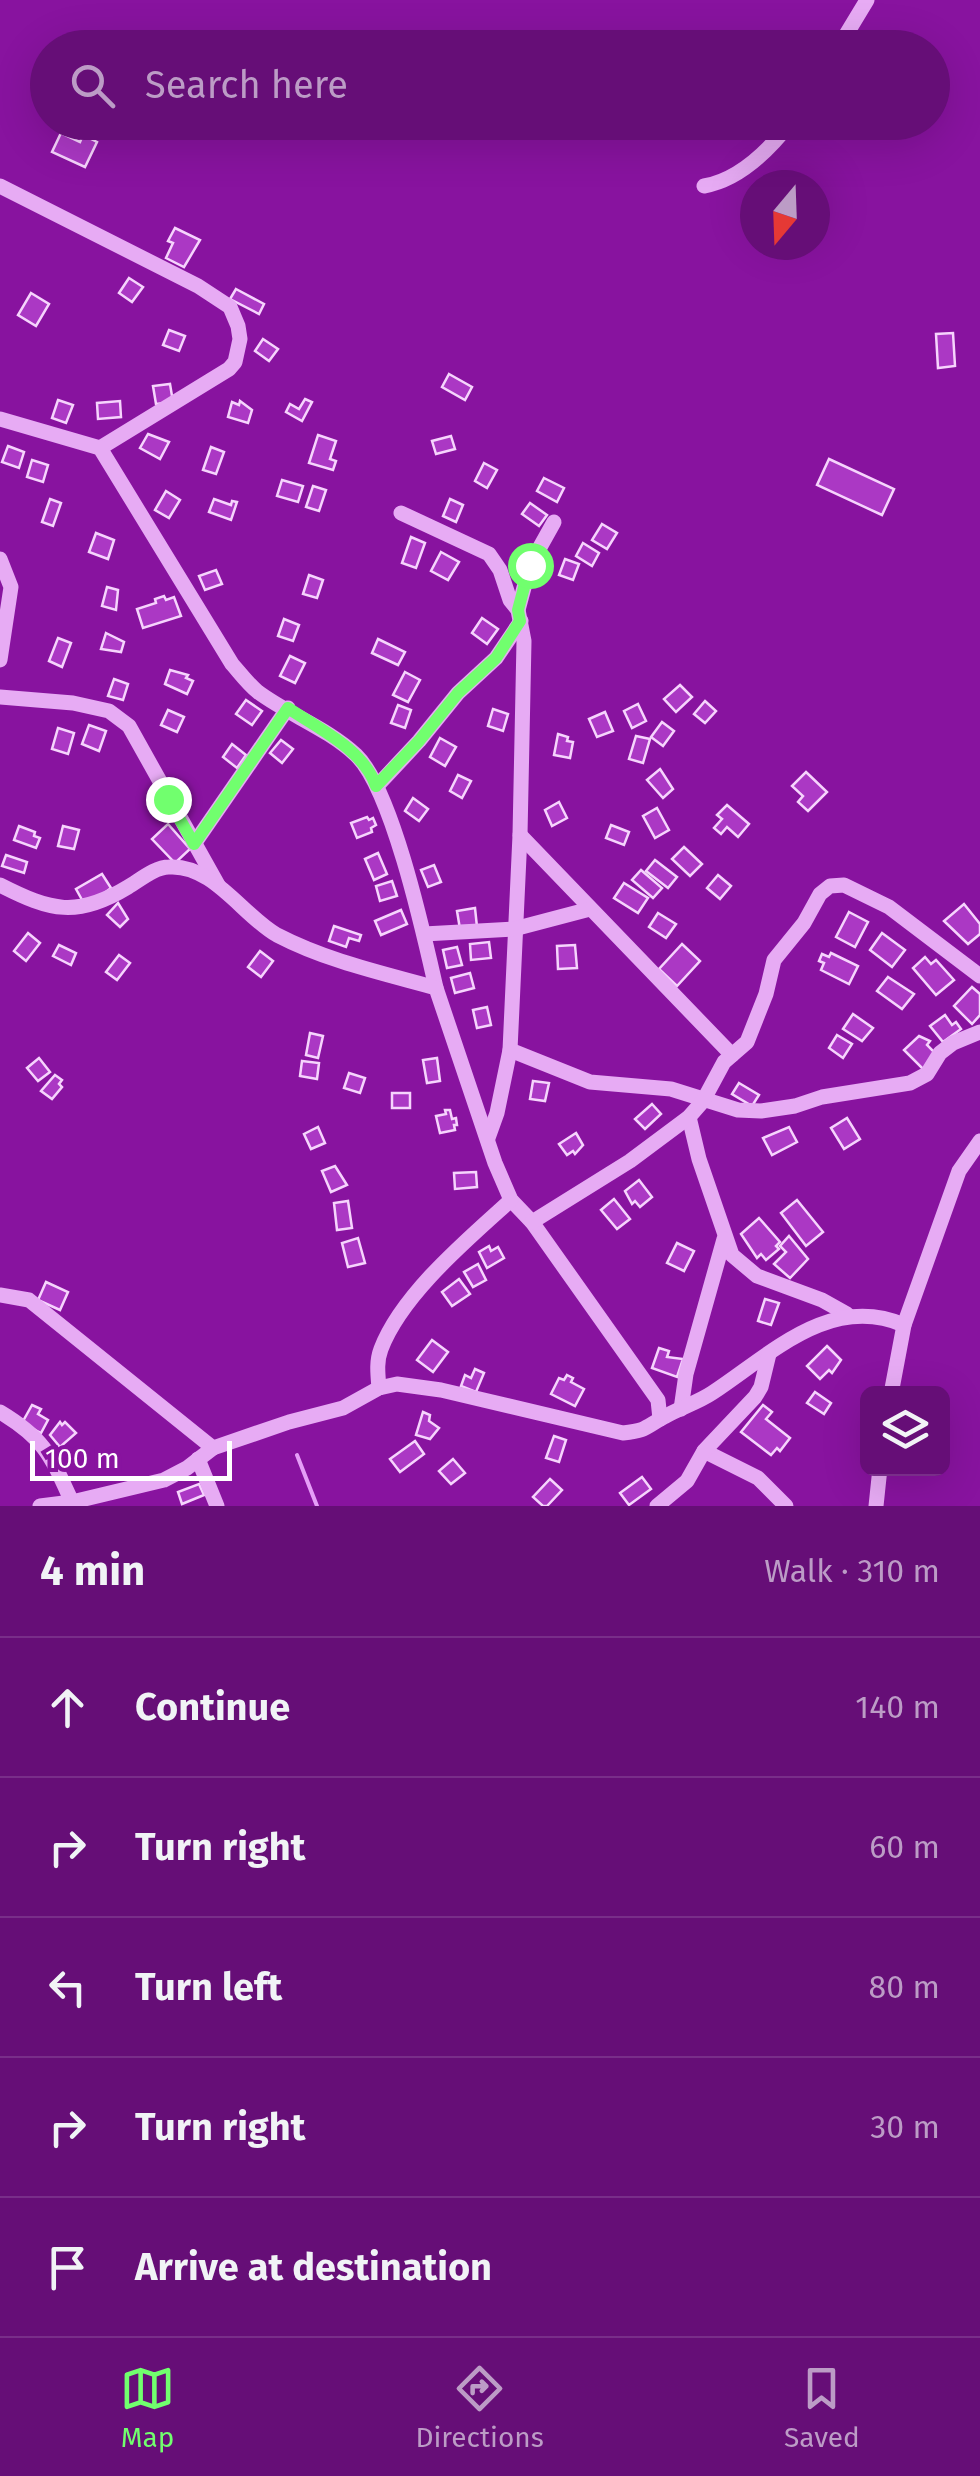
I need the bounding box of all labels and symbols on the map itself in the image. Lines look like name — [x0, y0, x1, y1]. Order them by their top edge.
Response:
north arrow — [740, 170, 830, 260]
route start — [508, 543, 554, 589]
route end — [146, 777, 192, 823]
scale bar — [30, 1436, 232, 1480]

